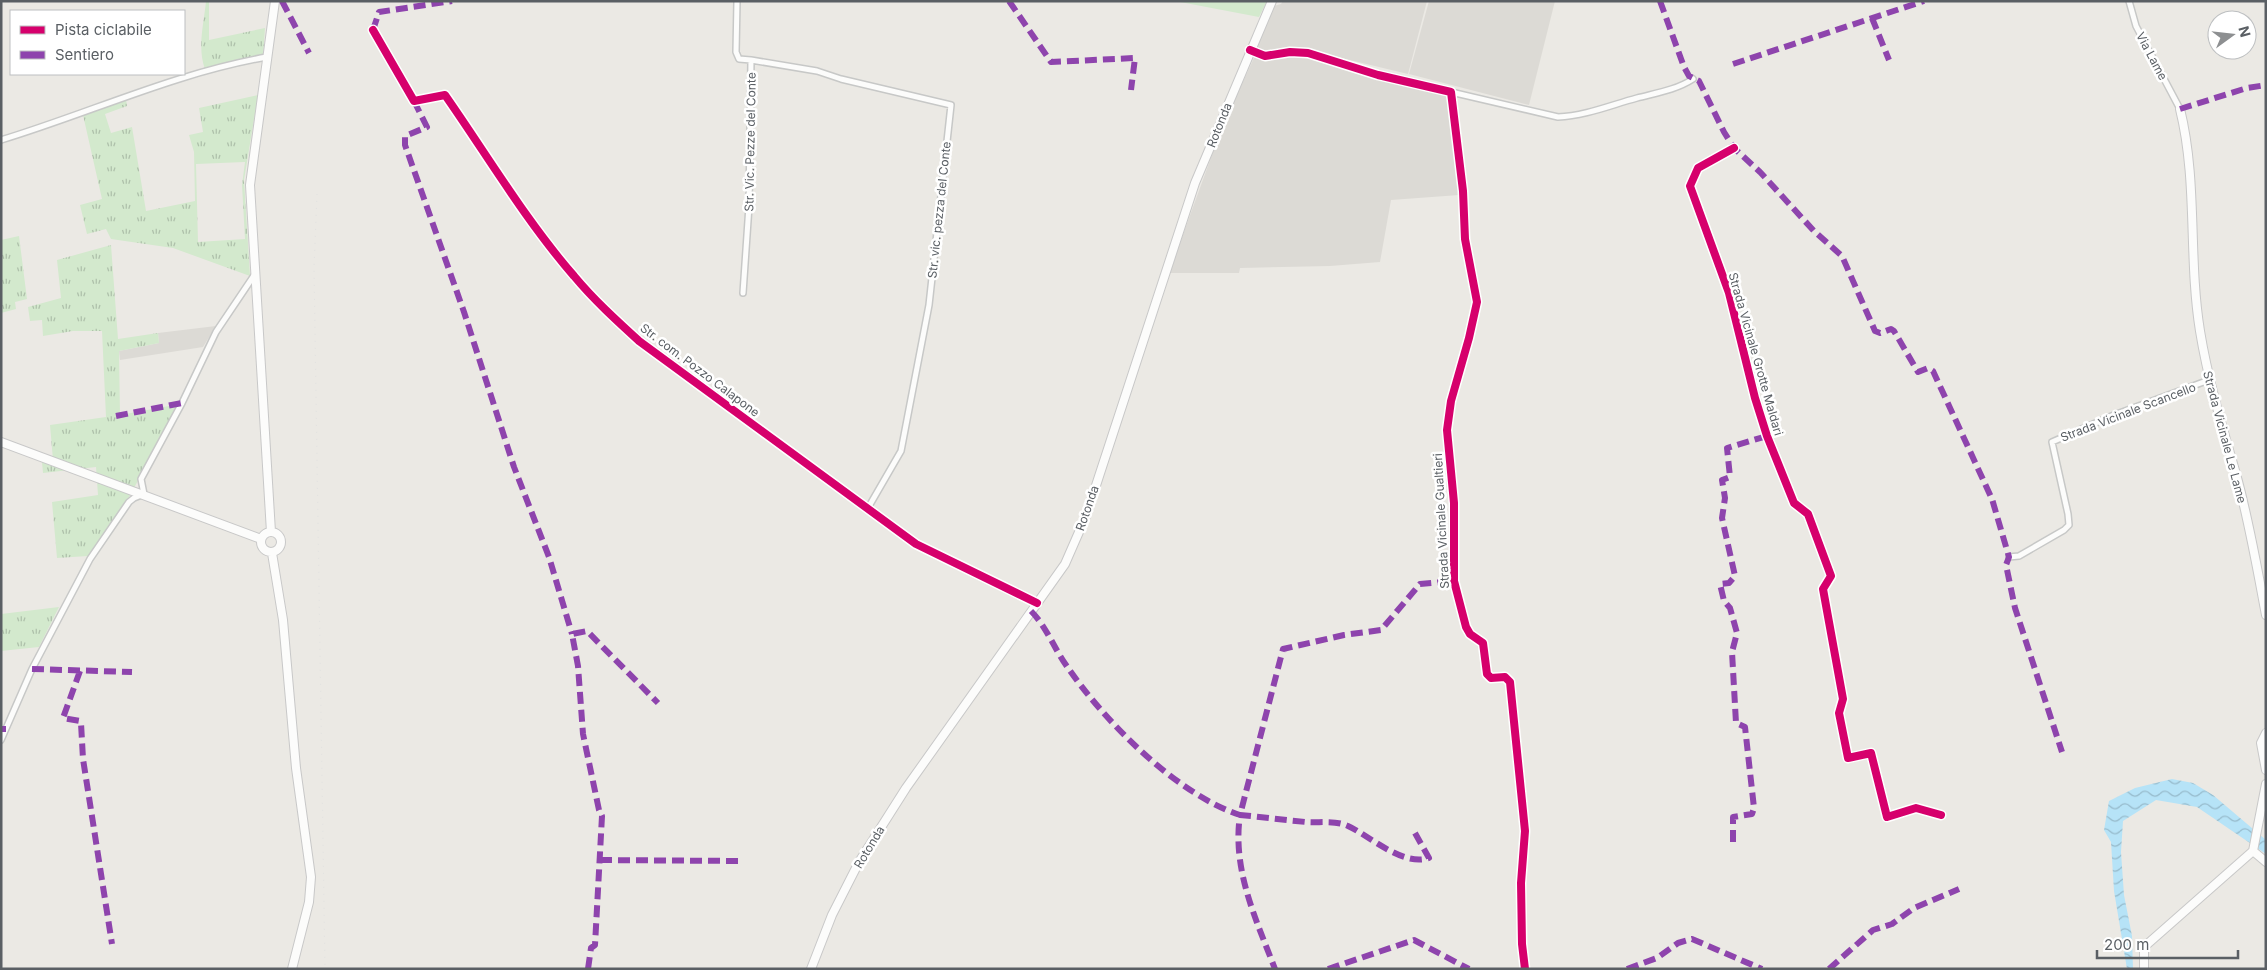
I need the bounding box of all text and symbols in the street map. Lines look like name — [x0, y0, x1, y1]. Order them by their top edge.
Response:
legend — [10, 10, 185, 75]
north arrow — [2207, 10, 2257, 60]
text: Pista ciclabile — [55, 20, 152, 39]
text: N — [2235, 24, 2255, 39]
street label: Via Lame — [2133, 29, 2171, 83]
text: Sentiero — [55, 45, 114, 64]
street label: Str. Vic. Pezze del Conte — [741, 72, 759, 212]
street label: Rotonda — [1203, 100, 1235, 150]
street label: Str. vic. pezza del Conte — [924, 141, 954, 279]
street label: Strada Vicinale Grotte Maldari — [1726, 271, 1787, 437]
street label: Str. com. Pozzo Calapone — [637, 320, 763, 420]
street label: Strada Vicinale Le Lame — [2200, 369, 2250, 505]
street label: Strada Vicinale Scancello — [2058, 379, 2198, 445]
street label: Strada Vicinale Gualtieri — [1430, 453, 1452, 589]
street label: Rotonda — [1072, 483, 1102, 533]
street label: Rotonda — [850, 823, 888, 871]
scale bar — [2097, 928, 2238, 960]
text: 200 m — [2104, 935, 2149, 954]

